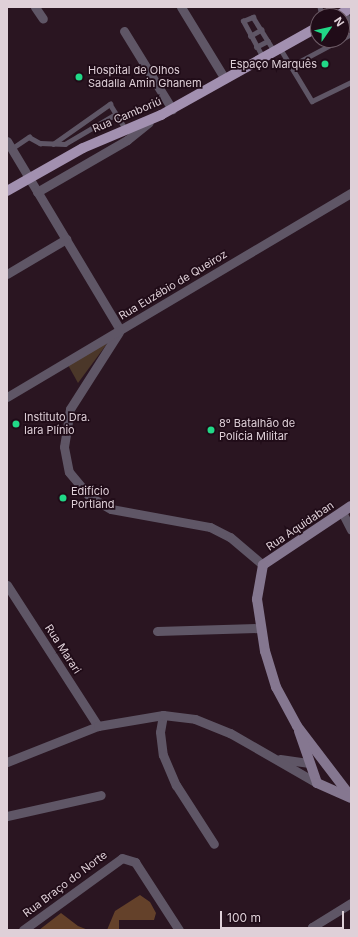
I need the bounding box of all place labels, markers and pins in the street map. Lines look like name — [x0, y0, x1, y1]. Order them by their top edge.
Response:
place label: Espaço Marquês — [230, 57, 317, 71]
marker: Espaço Marquês — [320, 59, 330, 69]
place label: Hospital de Olhos Sadalla Amin Ghanem — [88, 64, 202, 90]
marker: Hospital de Olhos Sadalla Amin Ghanem — [73, 71, 85, 83]
place label: Instituto Dra. Iara Plínio — [24, 411, 90, 437]
place label: 8º Batalhão de Polícia Militar — [219, 417, 295, 443]
marker: Instituto Dra. Iara Plínio — [11, 419, 21, 429]
marker: 8º Batalhão de Polícia Militar — [206, 425, 216, 435]
place label: Edifício Portland — [71, 485, 115, 511]
marker: Edifício Portland — [58, 493, 68, 503]

